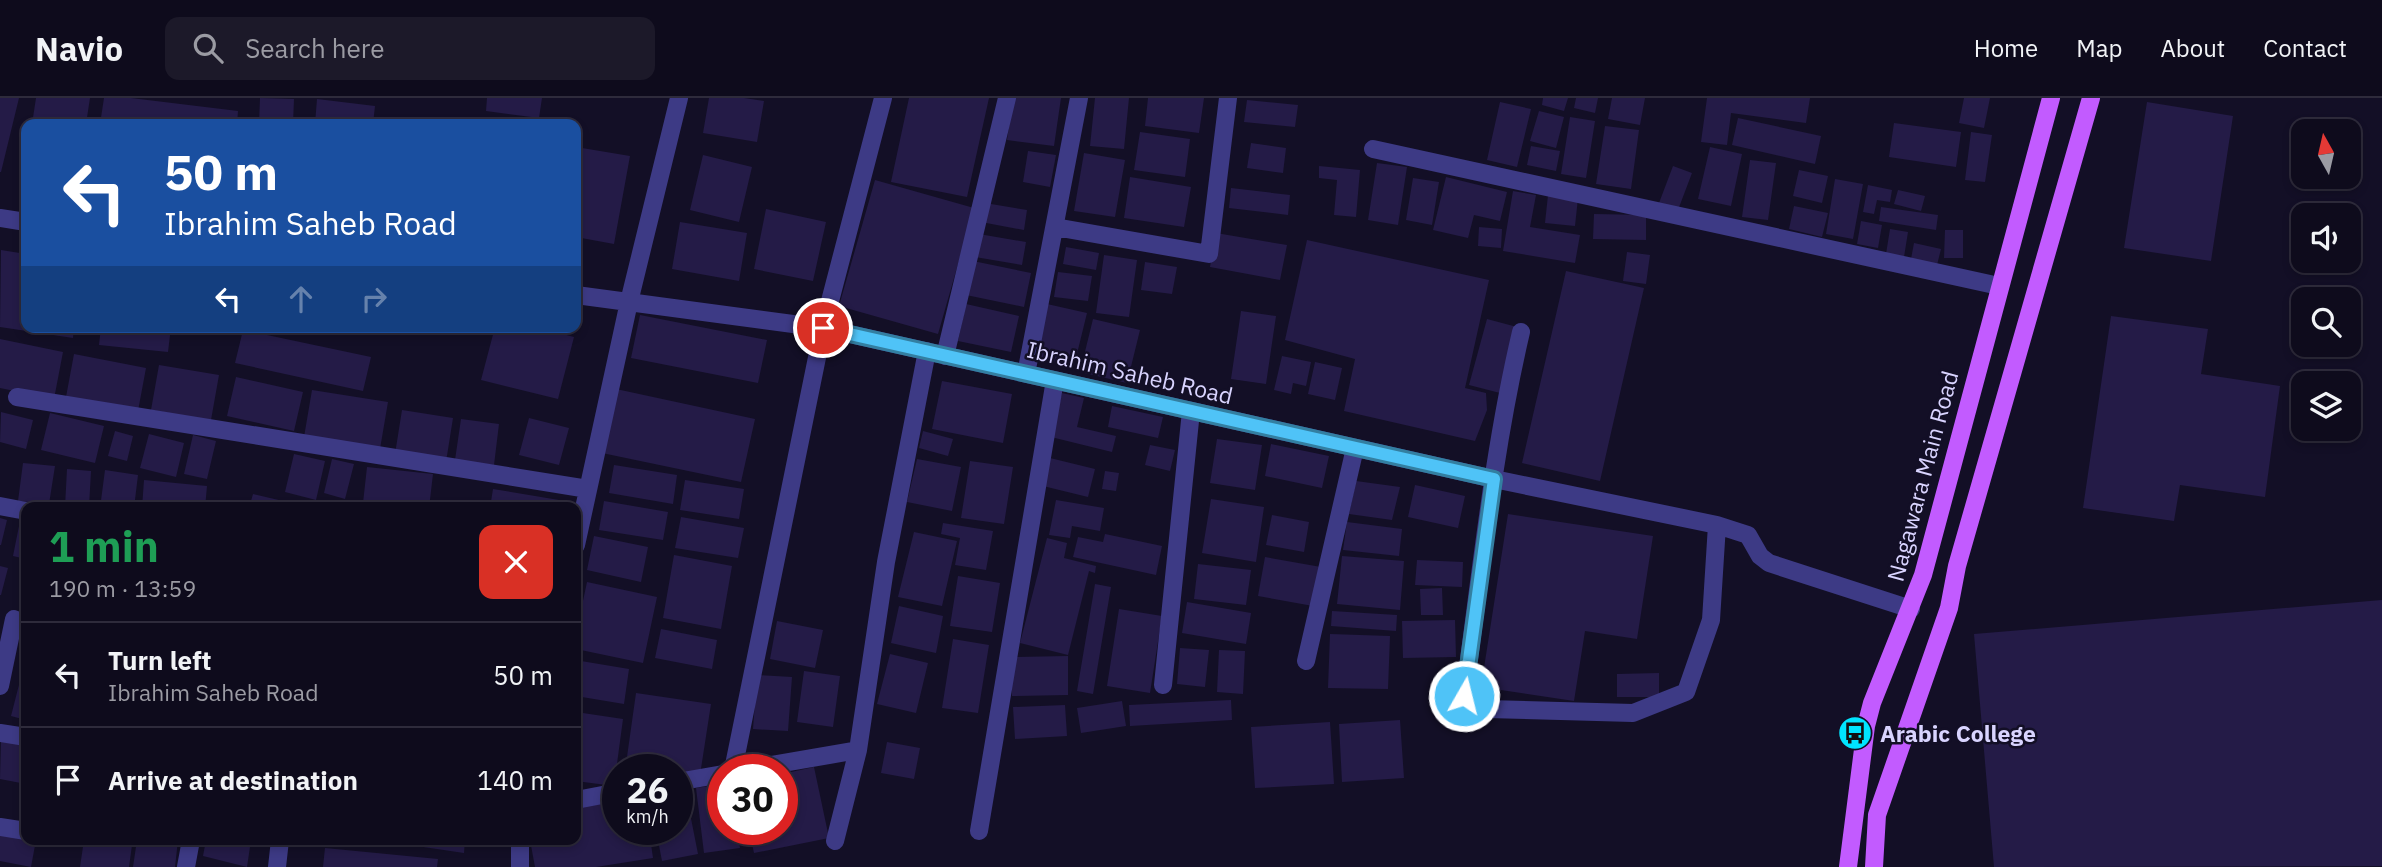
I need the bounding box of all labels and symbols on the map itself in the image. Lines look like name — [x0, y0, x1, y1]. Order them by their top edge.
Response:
north arrow — [2291, 119, 2361, 189]
pin — [793, 298, 853, 358]
street label: Ibrahim Saheb Road — [1024, 334, 1236, 410]
street label: Nagawara Main Road — [1879, 367, 1965, 585]
position arrow — [1427, 659, 1501, 733]
bus stop icon: Arabic College — [1836, 714, 1874, 752]
place label: Arabic College — [1880, 718, 2036, 748]
speed limit sign: 30 — [707, 754, 798, 845]

